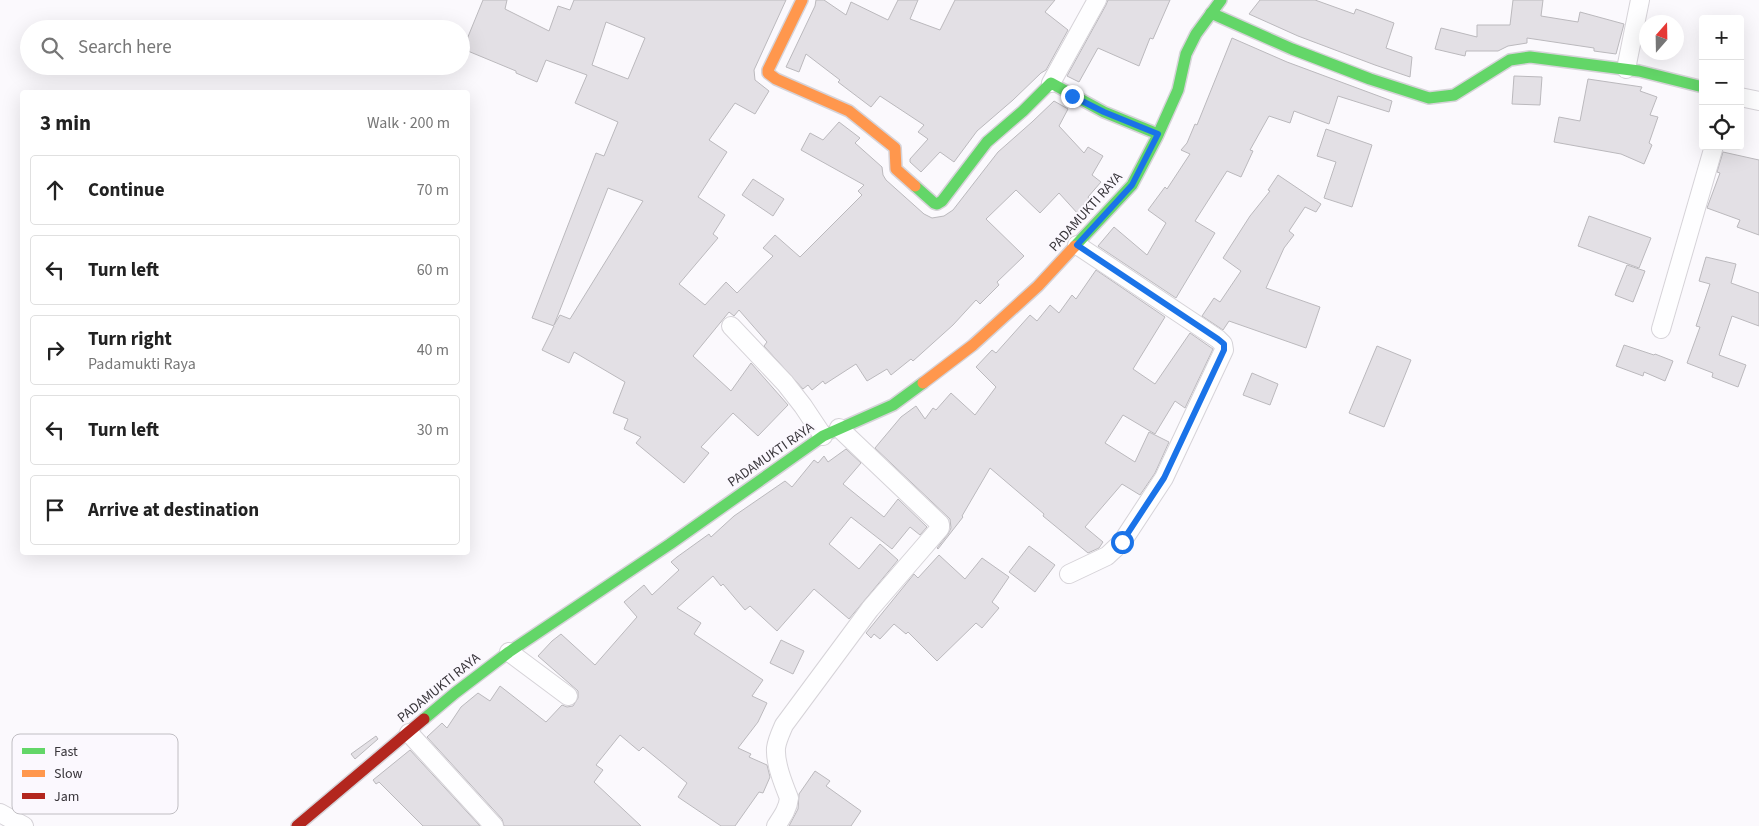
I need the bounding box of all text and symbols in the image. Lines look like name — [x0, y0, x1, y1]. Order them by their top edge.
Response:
north arrow — [1639, 15, 1684, 60]
map controls — [1699, 15, 1744, 150]
button: + — [1699, 15, 1744, 60]
search box — [20, 20, 470, 75]
icon: search — [38, 34, 66, 62]
text: Search here — [78, 34, 172, 61]
button: − — [1699, 60, 1744, 105]
route end — [1061, 85, 1084, 108]
button: locate — [1699, 105, 1744, 150]
text: 3 min — [40, 108, 91, 138]
text: Walk · 200 m — [367, 112, 450, 134]
street label: PADAMUKTI RAYA — [1045, 167, 1128, 256]
icon: ahead — [41, 176, 69, 204]
text: Continue — [88, 177, 165, 204]
text: 70 m — [417, 179, 449, 201]
icon: left — [41, 256, 69, 284]
text: Turn left — [88, 257, 159, 284]
text: 60 m — [417, 259, 449, 281]
text: Turn right — [88, 326, 172, 353]
icon: right — [41, 336, 69, 364]
text: 40 m — [417, 339, 449, 361]
text: Padamukti Raya — [88, 353, 196, 375]
icon: left — [41, 416, 69, 444]
text: Turn left — [88, 417, 159, 444]
street label: PADAMUKTI RAYA — [724, 417, 819, 492]
text: 30 m — [417, 419, 449, 441]
icon: arrive — [41, 496, 69, 524]
text: Arrive at destination — [88, 497, 259, 524]
route start — [1111, 531, 1134, 554]
street label: PADAMUKTI RAYA — [393, 648, 485, 728]
legend — [12, 734, 178, 814]
text: Fast — [54, 742, 78, 762]
text: Slow — [54, 764, 83, 784]
text: Jam — [54, 787, 79, 807]

